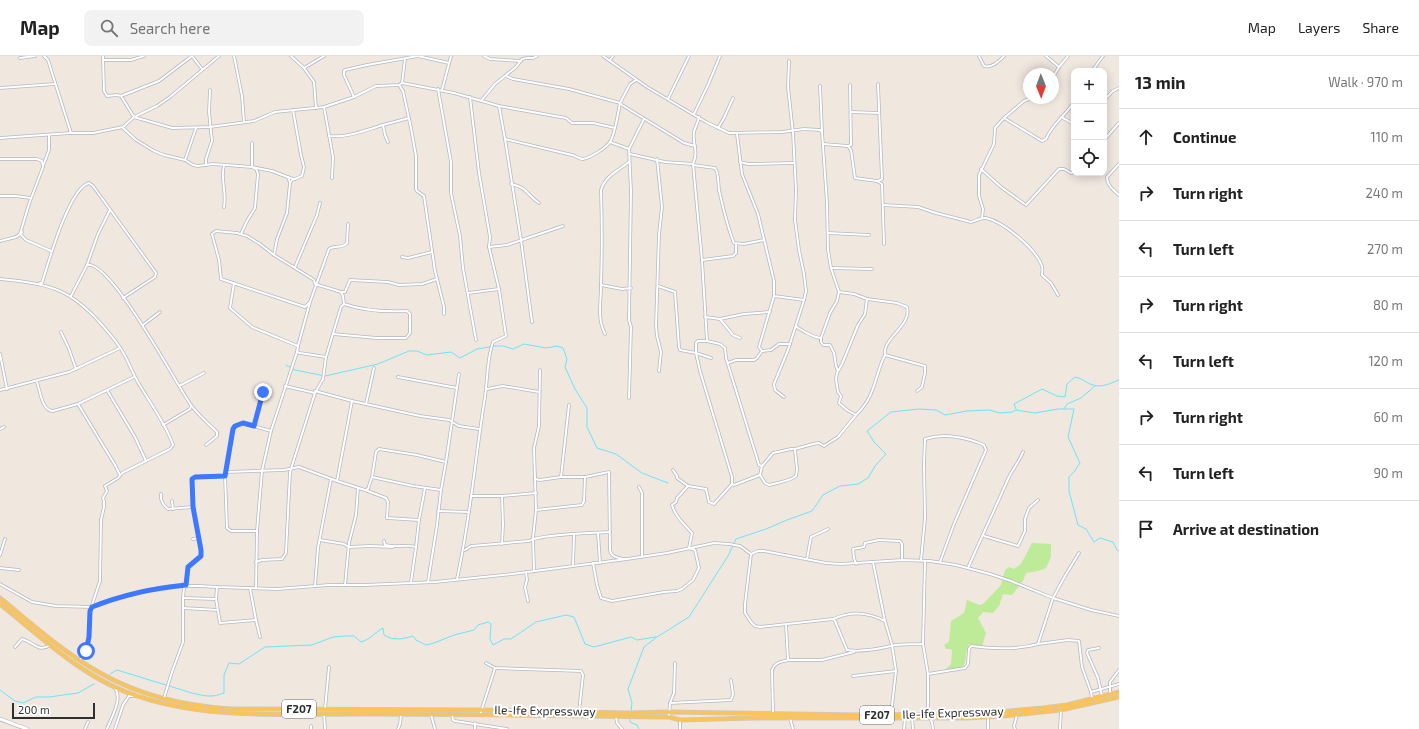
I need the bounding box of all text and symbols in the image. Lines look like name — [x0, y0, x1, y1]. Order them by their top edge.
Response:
search box — [84, 10, 364, 46]
text: Map — [20, 16, 60, 39]
icon: search — [98, 17, 120, 39]
text: Search here — [130, 19, 210, 37]
text: Map — [1248, 19, 1276, 36]
text: Layers — [1298, 19, 1340, 36]
text: Share — [1362, 19, 1399, 36]
north arrow — [1023, 68, 1059, 104]
map controls — [1071, 68, 1107, 176]
button: + — [1071, 68, 1107, 104]
text: 13 min — [1135, 72, 1186, 92]
text: Walk · 970 m — [1328, 74, 1403, 90]
button: − — [1071, 104, 1107, 140]
icon: ahead — [1135, 126, 1157, 148]
text: Continue — [1173, 128, 1236, 146]
text: 110 m — [1371, 129, 1403, 145]
button: locate — [1071, 140, 1107, 176]
icon: right — [1135, 182, 1157, 204]
text: Turn right — [1173, 184, 1243, 202]
text: 240 m — [1366, 185, 1403, 201]
icon: left — [1135, 238, 1157, 260]
text: Turn left — [1173, 240, 1234, 258]
text: 270 m — [1367, 241, 1403, 257]
icon: right — [1135, 294, 1157, 316]
text: Turn right — [1173, 296, 1243, 314]
text: 80 m — [1373, 297, 1403, 313]
icon: left — [1135, 350, 1157, 372]
text: Turn left — [1173, 352, 1234, 370]
text: 120 m — [1368, 353, 1403, 369]
route end — [254, 383, 272, 401]
icon: right — [1135, 406, 1157, 428]
text: Turn right — [1173, 408, 1243, 426]
text: 60 m — [1373, 409, 1403, 425]
icon: left — [1135, 462, 1157, 484]
text: Turn left — [1173, 464, 1234, 482]
text: 90 m — [1373, 465, 1403, 481]
icon: arrive — [1135, 518, 1157, 540]
text: Arrive at destination — [1173, 520, 1319, 538]
route start — [77, 642, 95, 660]
road number: F207 — [282, 700, 316, 718]
scale bar — [12, 701, 95, 720]
street label: Ile-Ife Expressway — [494, 702, 596, 718]
text: 200 m — [18, 703, 50, 716]
street label: Ile-Ife Expressway — [902, 703, 1005, 721]
road number: F207 — [860, 706, 894, 724]

